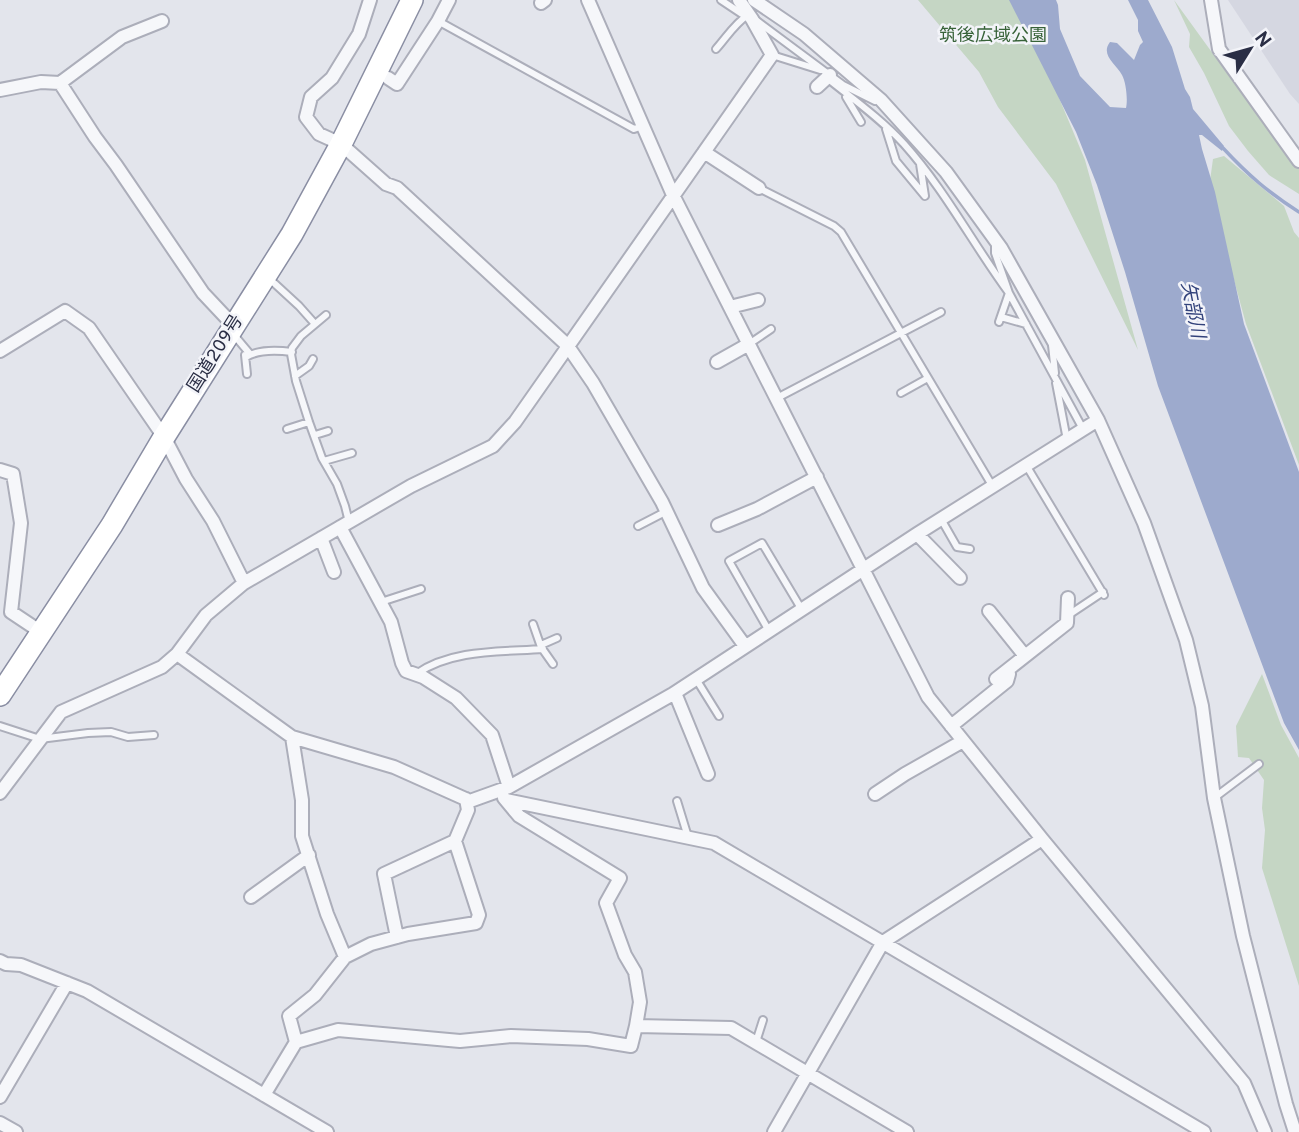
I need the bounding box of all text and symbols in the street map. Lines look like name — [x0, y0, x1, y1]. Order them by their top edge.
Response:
north arrow — [1215, 14, 1285, 84]
park label: 筑後広域公園 — [939, 25, 1047, 48]
text: N — [1248, 27, 1276, 53]
water label: 矢部川 — [1175, 280, 1210, 342]
street label: 国道209号 — [183, 311, 249, 397]

